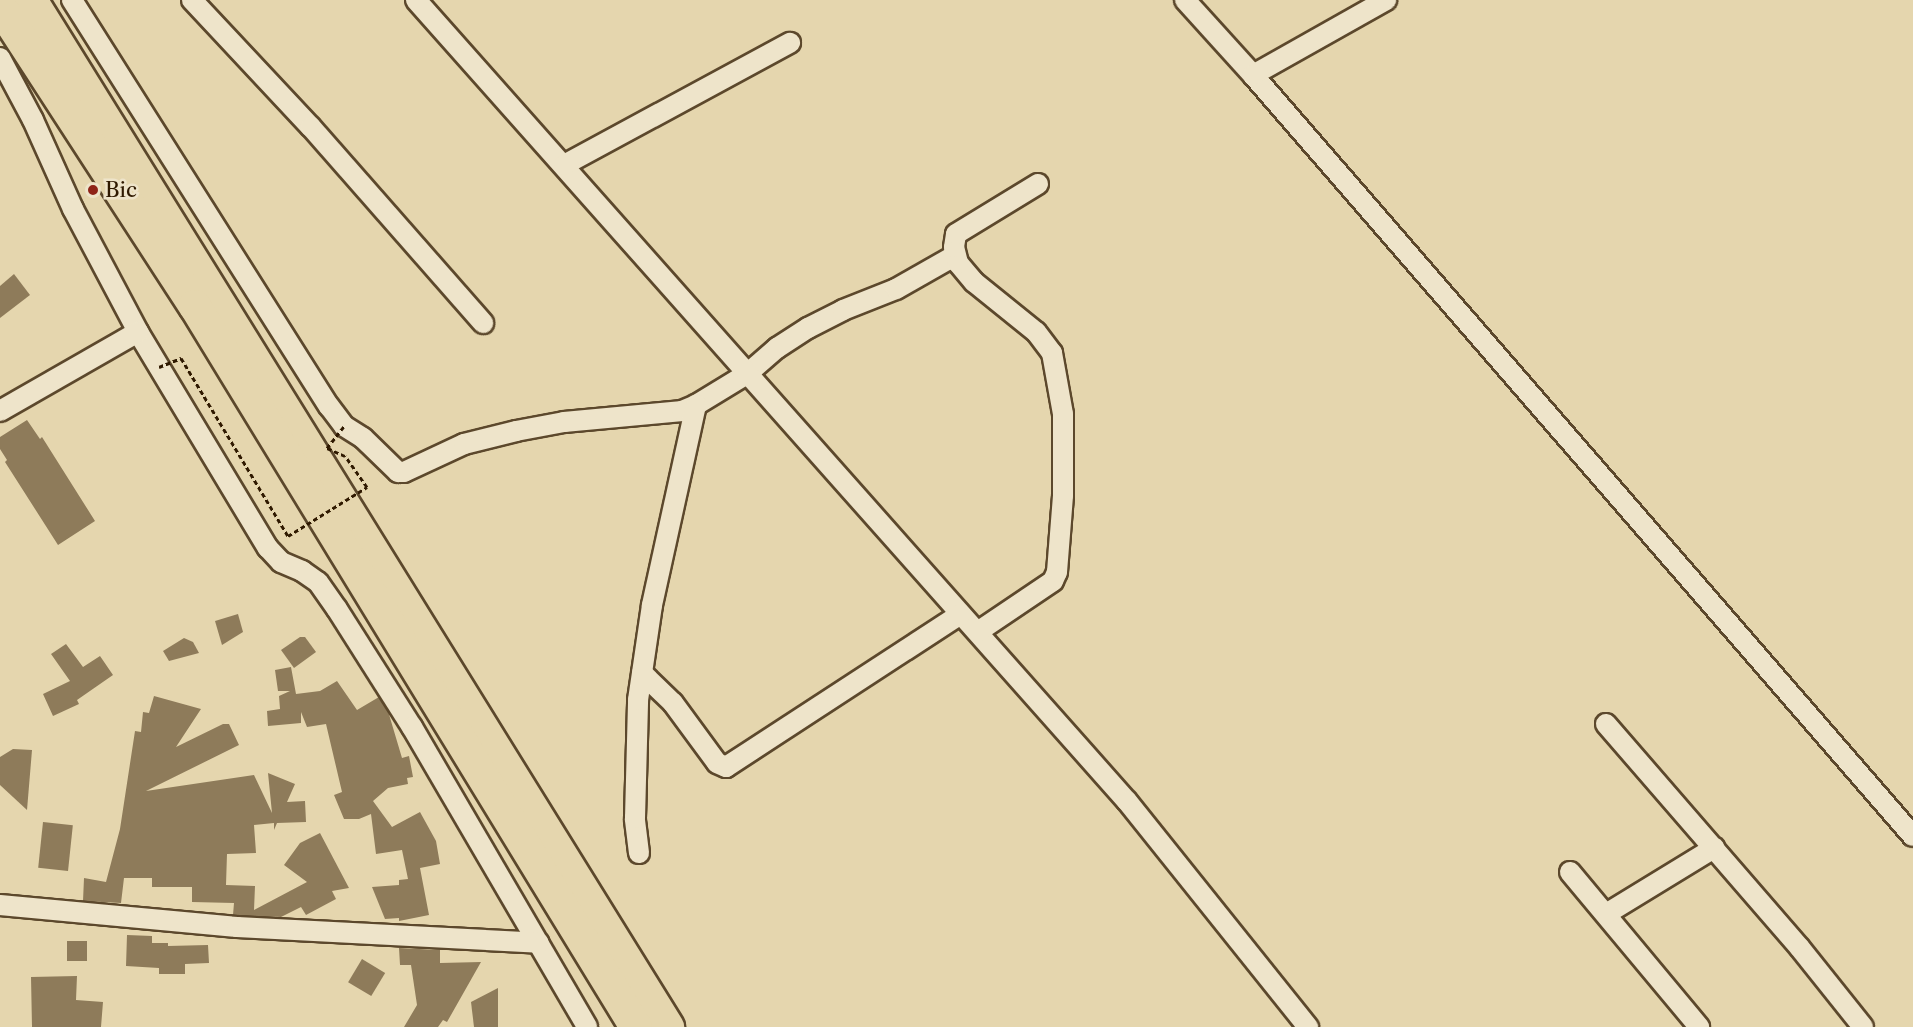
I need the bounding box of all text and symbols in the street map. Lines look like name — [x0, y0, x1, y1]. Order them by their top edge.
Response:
place label: Bic — [105, 177, 137, 203]
marker: Bic — [86, 183, 100, 197]

